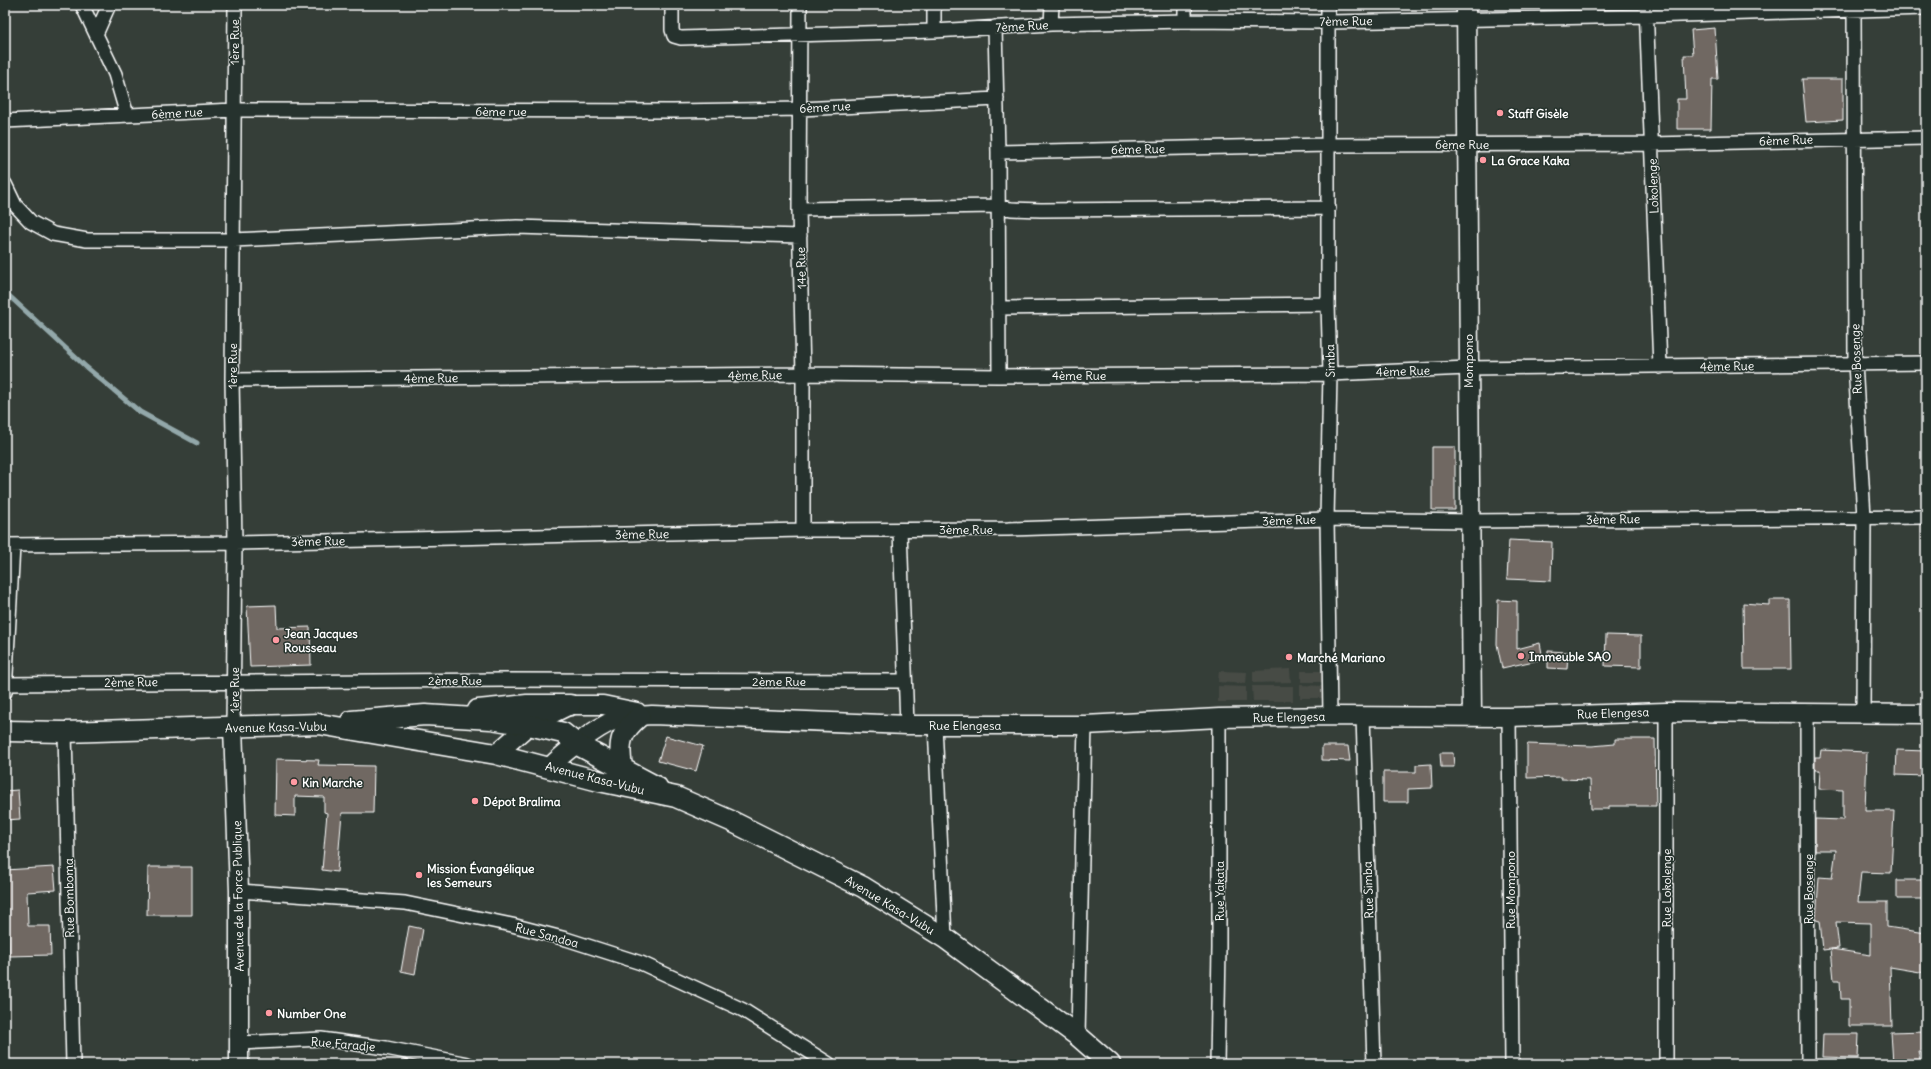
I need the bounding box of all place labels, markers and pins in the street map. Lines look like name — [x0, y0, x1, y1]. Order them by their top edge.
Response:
place label: Staff Gisèle — [1508, 106, 1569, 121]
marker: Staff Gisèle — [1495, 108, 1505, 118]
place label: La Grace Kaka — [1491, 153, 1570, 168]
marker: La Grace Kaka — [1478, 155, 1488, 165]
place label: Jean Jacques Rousseau — [284, 626, 358, 655]
marker: Jean Jacques Rousseau — [271, 635, 281, 645]
place label: Immeuble SAO — [1529, 649, 1611, 664]
place label: Marché Mariano — [1297, 650, 1386, 665]
marker: Immeuble SAO — [1516, 651, 1526, 661]
marker: Marché Mariano — [1284, 652, 1294, 662]
place label: Kin Marche — [302, 775, 363, 790]
marker: Kin Marche — [289, 777, 299, 787]
place label: Dépot Bralima — [483, 794, 561, 810]
marker: Dépot Bralima — [470, 796, 480, 806]
place label: Mission Évangélique les Semeurs — [427, 861, 535, 890]
marker: Mission Évangélique les Semeurs — [414, 870, 424, 880]
place label: Number One — [277, 1006, 347, 1021]
marker: Number One — [264, 1008, 274, 1018]

